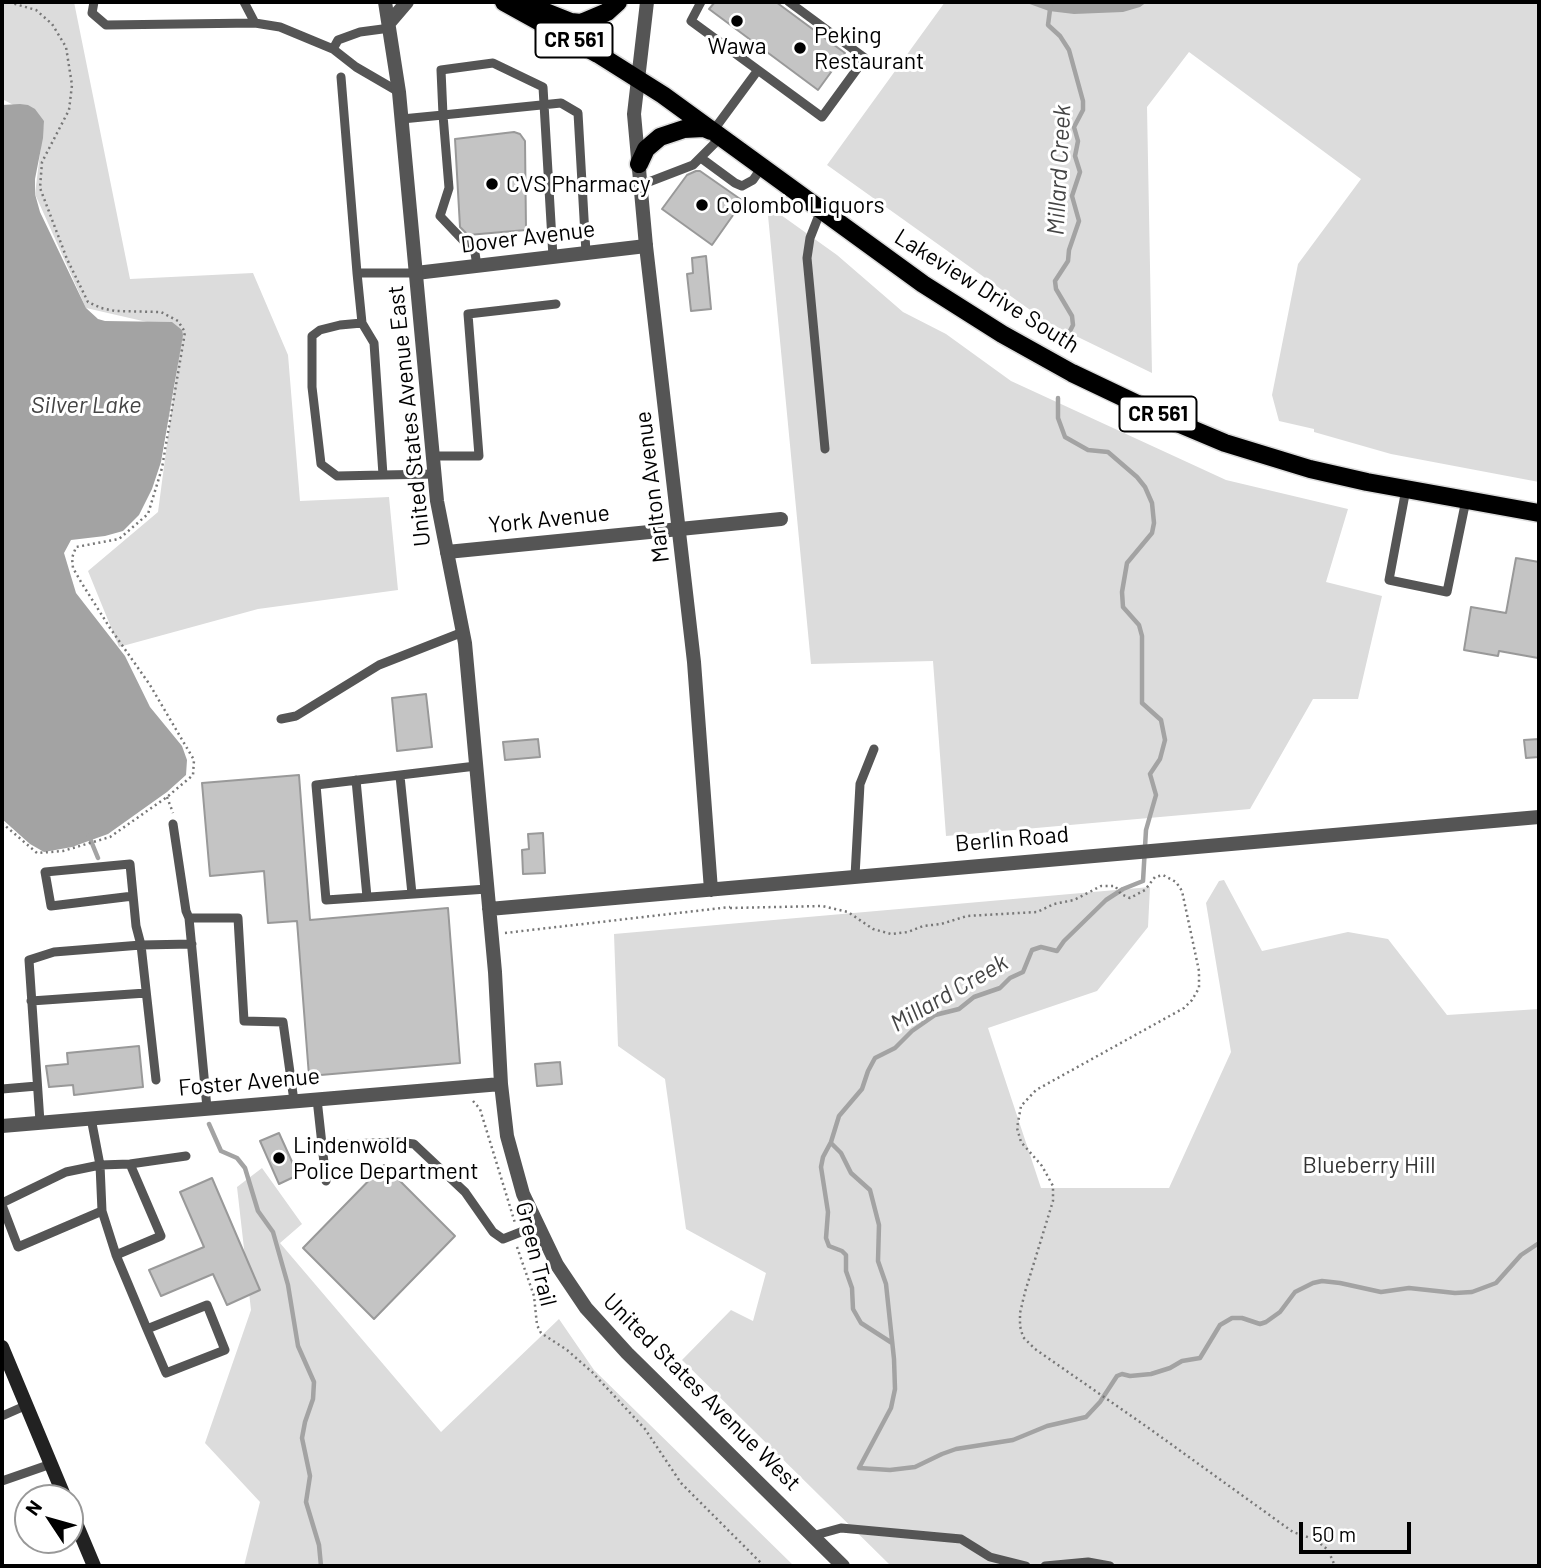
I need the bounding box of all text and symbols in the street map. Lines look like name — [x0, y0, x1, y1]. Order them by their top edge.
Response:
marker: Wawa — [729, 13, 745, 29]
place label: Peking Restaurant — [814, 21, 924, 75]
road number: CR 561 — [536, 22, 612, 58]
place label: Wawa — [708, 32, 766, 60]
marker: Peking Restaurant — [792, 40, 808, 56]
water label: Millard Creek — [1041, 104, 1077, 236]
place label: CVS Pharmacy — [506, 170, 651, 198]
marker: CVS Pharmacy — [484, 176, 500, 192]
place label: Colombo Liquors — [716, 191, 885, 219]
marker: Colombo Liquors — [694, 197, 710, 213]
street label: Dover Avenue — [459, 215, 597, 259]
street label: Lakeview Drive South — [889, 223, 1085, 359]
street label: United States Avenue East — [382, 284, 436, 548]
water label: Silver Lake — [31, 391, 141, 419]
road number: CR 561 — [1120, 396, 1196, 432]
street label: Marlton Avenue — [629, 410, 675, 564]
street label: York Avenue — [487, 499, 611, 539]
street label: Berlin Road — [954, 820, 1070, 858]
water label: Millard Creek — [885, 948, 1013, 1038]
street label: Foster Avenue — [177, 1062, 321, 1102]
place label: Lindenwold Police Department — [293, 1131, 479, 1185]
marker: Lindenwold Police Department — [271, 1150, 287, 1166]
park label: Blueberry Hill — [1302, 1151, 1436, 1179]
street label: Green Trail — [510, 1199, 562, 1309]
street label: United States Avenue West — [597, 1287, 807, 1497]
north arrow — [14, 1484, 84, 1554]
text: N — [20, 1496, 46, 1519]
scale bar — [1303, 1508, 1415, 1552]
text: 50 m — [1312, 1521, 1356, 1546]

